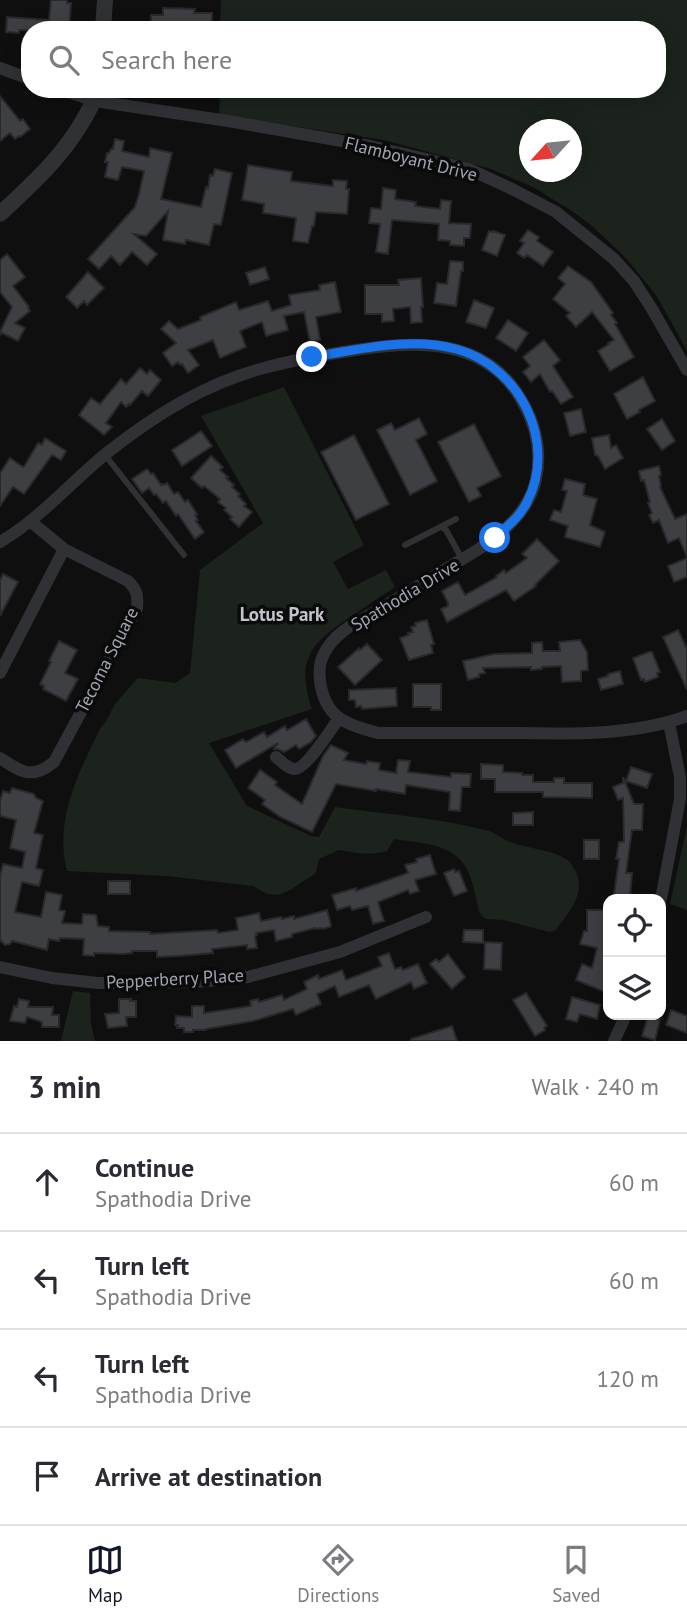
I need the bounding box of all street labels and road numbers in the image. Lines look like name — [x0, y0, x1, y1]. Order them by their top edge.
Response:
street label: Flamboyant Drive — [343, 131, 480, 186]
street label: Spathodia Drive — [346, 553, 463, 636]
street label: Tecoma Square — [70, 603, 143, 716]
street label: Pepperberry Place — [105, 963, 245, 994]

